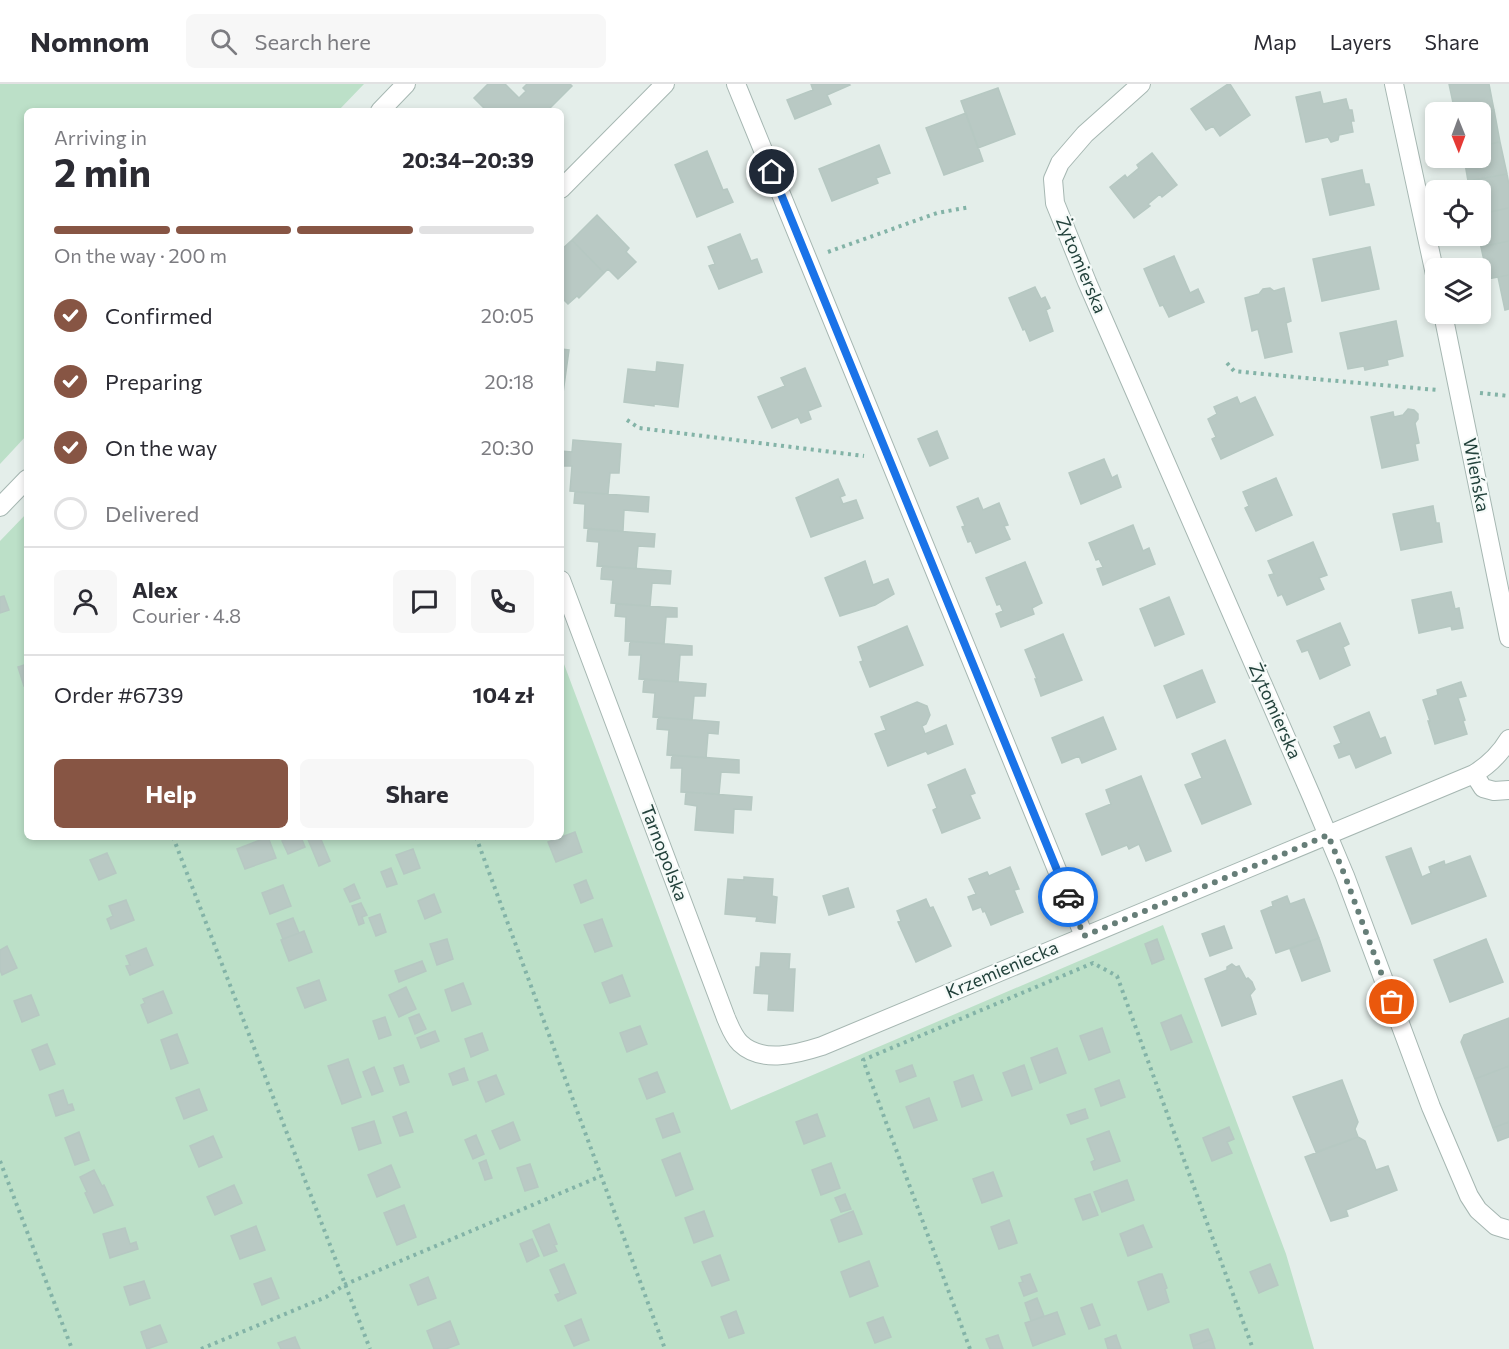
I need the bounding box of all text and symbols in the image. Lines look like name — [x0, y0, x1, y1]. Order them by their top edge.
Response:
search box — [186, 14, 606, 68]
text: Nomnom — [30, 24, 150, 58]
icon: search — [207, 25, 240, 58]
text: Search here — [255, 28, 371, 55]
text: Map — [1253, 29, 1297, 54]
text: Layers — [1330, 29, 1392, 54]
text: Share — [1425, 29, 1479, 54]
north arrow — [1425, 102, 1491, 168]
map controls — [1425, 102, 1491, 324]
text: Arriving in — [54, 125, 147, 149]
text: 20:34–20:39 — [402, 146, 534, 173]
pin — [746, 146, 797, 197]
text: 2 min — [54, 147, 151, 195]
icon: home — [755, 155, 788, 188]
button: locate — [1425, 180, 1491, 246]
street label: Żytomierska — [1052, 213, 1112, 316]
text: On the way · 200 m — [54, 243, 227, 267]
button: layers — [1425, 258, 1491, 324]
icon: check — [54, 299, 87, 332]
text: Confirmed — [105, 302, 212, 329]
text: 20:05 — [481, 303, 534, 327]
icon: check — [54, 365, 87, 398]
text: Preparing — [105, 368, 202, 395]
text: 20:18 — [485, 369, 534, 393]
icon: check — [54, 431, 87, 464]
text: On the way — [105, 434, 217, 461]
text: 20:30 — [481, 435, 534, 459]
street label: Wileńska — [1459, 436, 1495, 514]
text: Delivered — [105, 500, 199, 527]
button: person — [54, 570, 117, 633]
button: chat — [393, 570, 456, 633]
button: phone — [471, 570, 534, 633]
text: Alex — [132, 576, 178, 603]
text: Courier · 4.8 — [132, 603, 241, 627]
street label: Żytomierska — [1245, 659, 1307, 762]
text: Order #6739 — [54, 681, 184, 708]
text: 104 zł — [473, 681, 534, 708]
button: Help — [54, 759, 288, 828]
button: Share — [300, 759, 534, 828]
street label: Tarnopolska — [637, 802, 693, 904]
courier — [1038, 867, 1098, 927]
icon: car — [1052, 881, 1085, 914]
street label: Krzemieniecka — [942, 936, 1061, 1003]
pin — [1366, 976, 1417, 1027]
icon: bag — [1375, 985, 1408, 1018]

